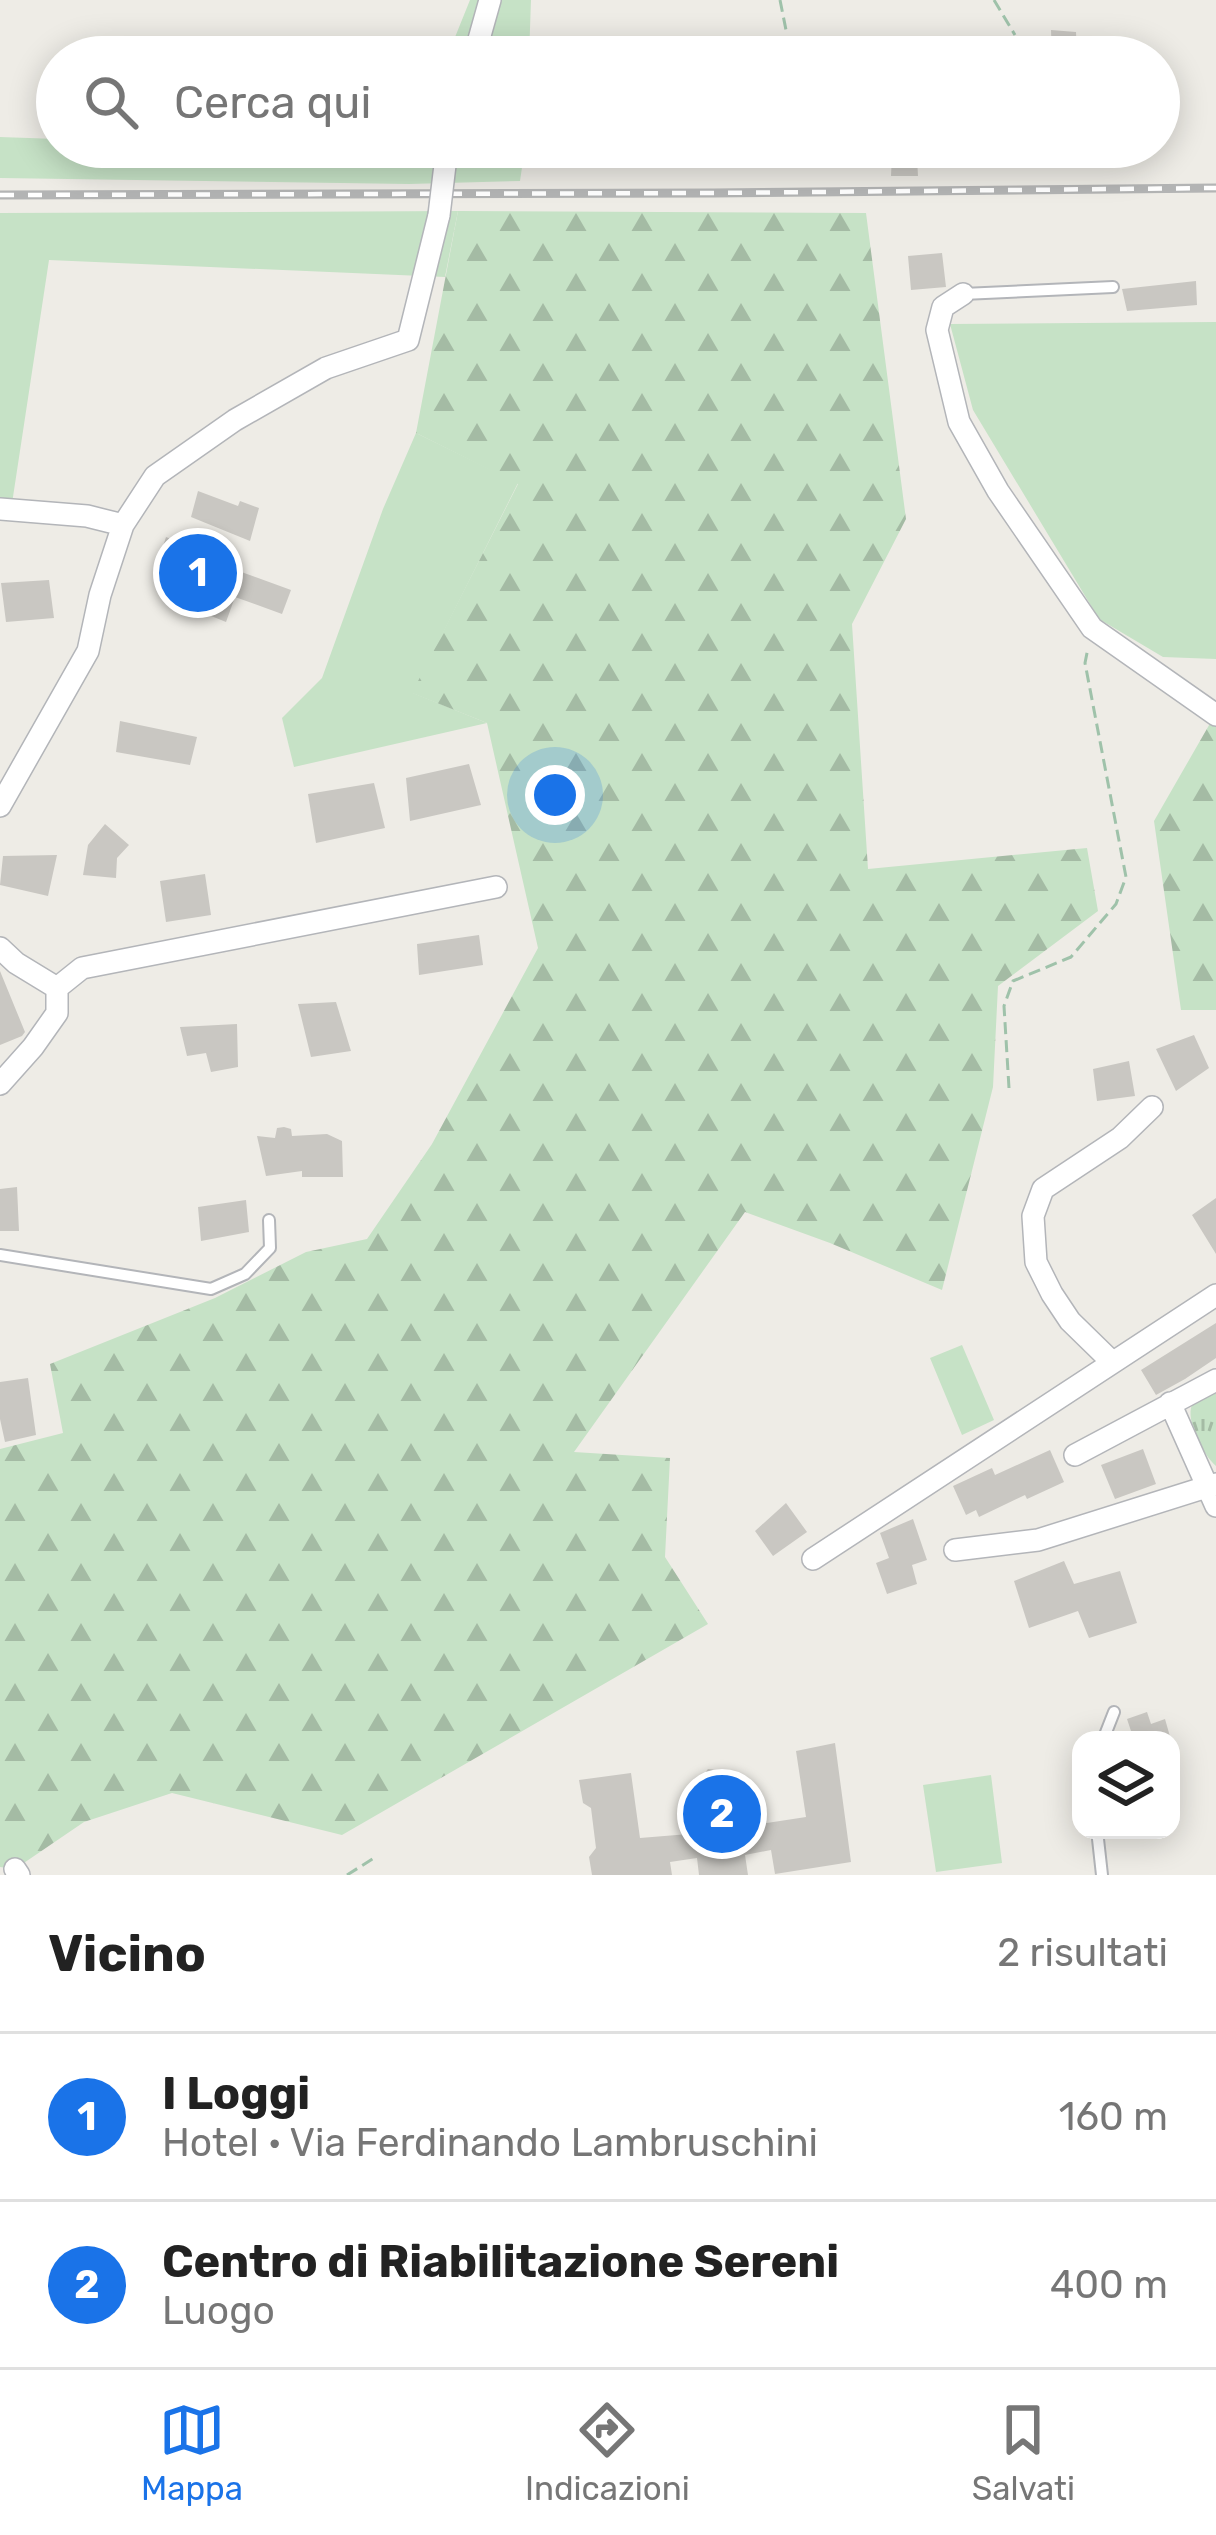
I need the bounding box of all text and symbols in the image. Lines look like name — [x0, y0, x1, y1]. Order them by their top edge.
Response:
search box — [36, 36, 1180, 168]
icon: search — [78, 69, 144, 135]
text: Cerca qui — [174, 76, 371, 129]
pin: 1 — [159, 528, 237, 618]
your location — [525, 765, 585, 825]
map controls — [1072, 1731, 1180, 1839]
button: layers — [1072, 1731, 1180, 1839]
pin: 2 — [683, 1769, 761, 1859]
text: Vicino — [48, 1923, 206, 1984]
text: 2 risultati — [997, 1930, 1168, 1976]
text: I Loggi — [162, 2067, 310, 2120]
text: 1 — [77, 2094, 97, 2140]
text: 160 m — [1059, 2094, 1168, 2140]
text: Hotel · Via Ferdinando Lambruschini — [162, 2120, 818, 2166]
text: Centro di Riabilitazione Sereni — [162, 2235, 839, 2288]
text: 2 — [74, 2262, 100, 2308]
text: 400 m — [1050, 2262, 1168, 2308]
text: Luogo — [162, 2288, 275, 2334]
tab: Mappa — [141, 2397, 243, 2508]
tab: Indicazioni — [525, 2397, 690, 2508]
tab: Salvati — [972, 2397, 1075, 2508]

